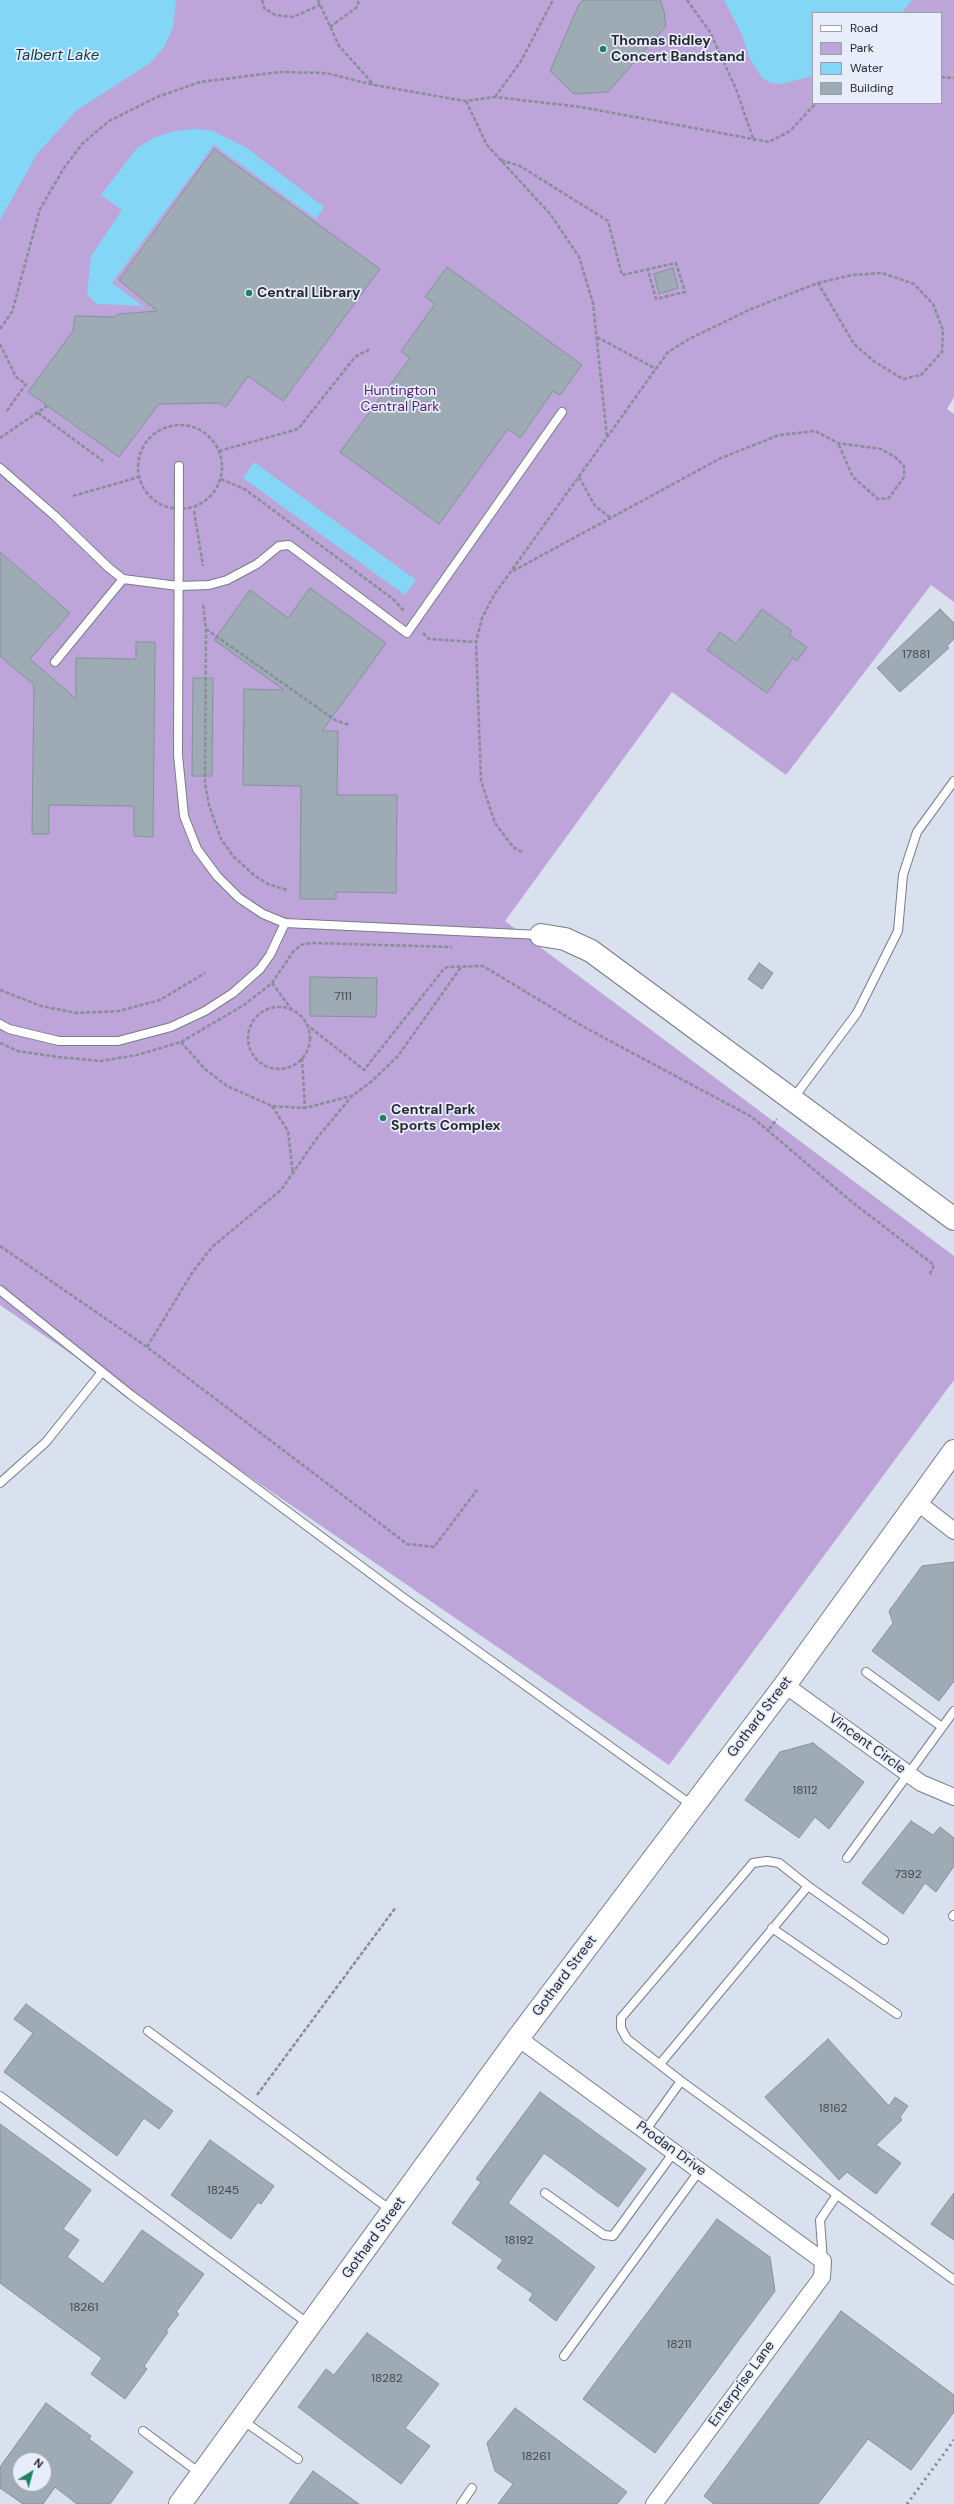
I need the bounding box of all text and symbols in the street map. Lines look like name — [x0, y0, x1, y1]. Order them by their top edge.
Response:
legend — [812, 12, 942, 104]
text: Road — [850, 20, 878, 36]
place label: Thomas Ridley Concert Bandstand — [611, 33, 745, 66]
text: Park — [850, 40, 874, 56]
marker: Thomas Ridley Concert Bandstand — [598, 44, 608, 54]
water label: Talbert Lake — [15, 47, 99, 65]
text: Water — [850, 60, 883, 76]
text: Building — [850, 80, 894, 96]
place label: Central Library — [257, 285, 360, 301]
marker: Central Library — [244, 288, 254, 298]
park label: Huntington Central Park — [361, 383, 439, 416]
house number: 17881 — [902, 648, 930, 662]
house number: 7111 — [334, 990, 352, 1004]
place label: Central Park Sports Complex — [391, 1102, 501, 1134]
marker: Central Park Sports Complex — [378, 1113, 388, 1123]
street label: Gothard Street — [724, 1673, 796, 1761]
street label: Vincent Circle — [825, 1710, 909, 1778]
house number: 18112 — [792, 1784, 818, 1798]
house number: 7392 — [894, 1868, 922, 1882]
street label: Gothard Street — [529, 1932, 601, 2020]
house number: 18162 — [819, 2102, 847, 2116]
street label: Prodan Drive — [633, 2118, 709, 2180]
house number: 18245 — [207, 2184, 239, 2198]
street label: Gothard Street — [339, 2194, 409, 2282]
house number: 18192 — [505, 2234, 533, 2248]
house number: 18261 — [69, 2301, 99, 2315]
house number: 18211 — [666, 2338, 692, 2352]
street label: Enterprise Lane — [705, 2338, 779, 2430]
house number: 18282 — [371, 2372, 403, 2386]
house number: 18261 — [521, 2450, 551, 2464]
north arrow — [12, 2452, 52, 2492]
text: N — [31, 2455, 46, 2471]

